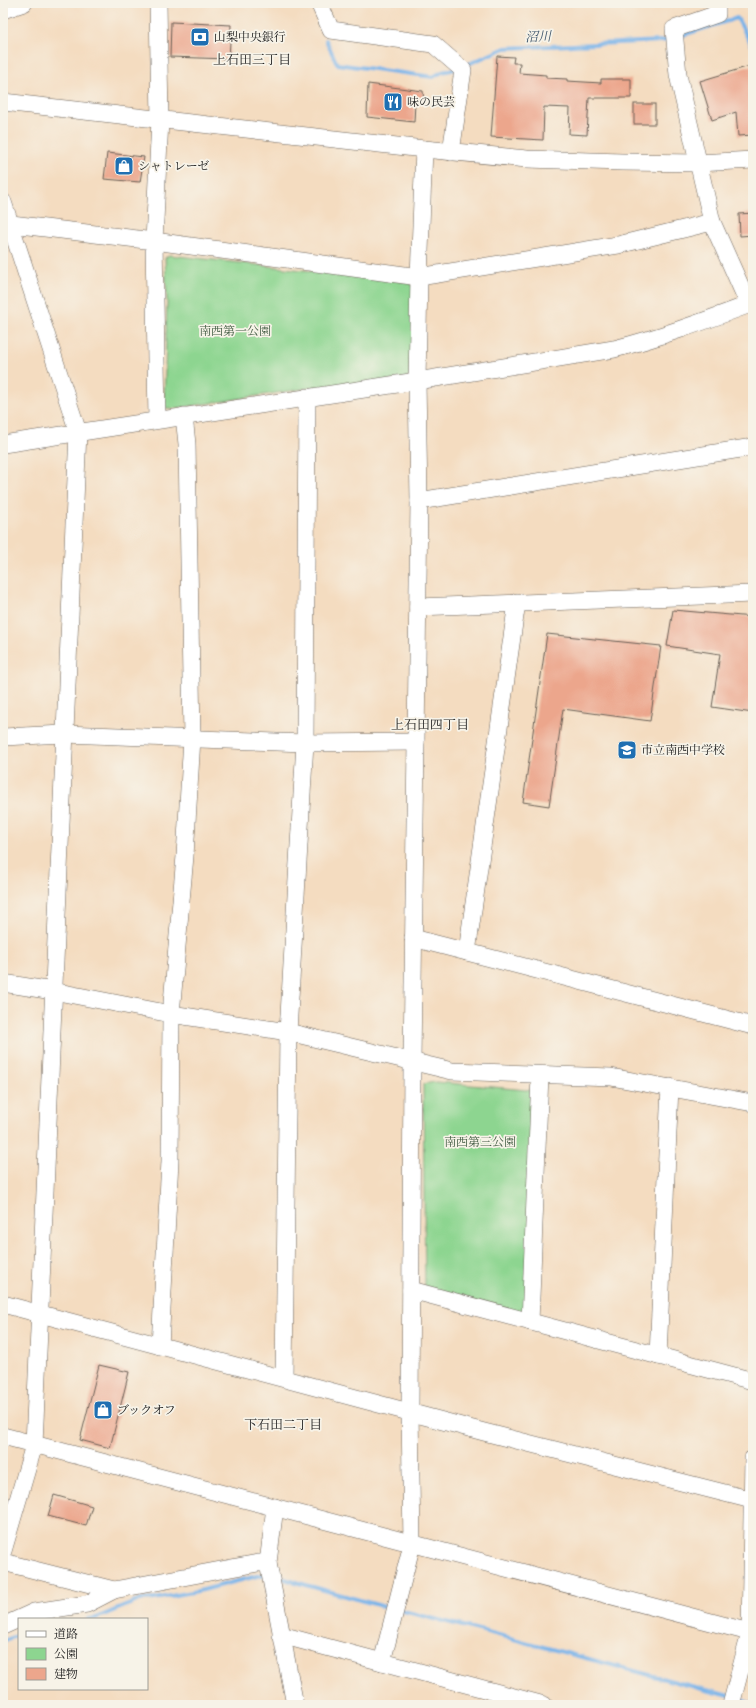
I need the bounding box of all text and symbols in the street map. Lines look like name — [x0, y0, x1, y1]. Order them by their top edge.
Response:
bank icon: 山梨中央銀行 — [189, 26, 211, 48]
water label: 沼川 — [525, 27, 553, 45]
place label: 山梨中央銀行 — [214, 29, 286, 45]
district label: 上石田三丁目 — [213, 51, 291, 68]
restaurant icon: 味の民芸 — [382, 91, 404, 113]
place label: 味の民芸 — [407, 94, 455, 110]
shop icon: シャトレーゼ — [113, 155, 135, 177]
place label: シャトレーゼ — [138, 158, 210, 174]
park label: 南西第一公園 — [199, 323, 271, 339]
district label: 上石田四丁目 — [391, 716, 469, 733]
school or university icon: 市立南西中学校 — [616, 739, 638, 761]
place label: 市立南西中学校 — [641, 742, 725, 758]
park label: 南西第三公園 — [444, 1134, 516, 1150]
shop icon: ブックオフ — [92, 1399, 114, 1421]
place label: ブックオフ — [117, 1402, 176, 1418]
district label: 下石田二丁目 — [244, 1416, 322, 1433]
legend — [18, 1618, 148, 1690]
text: 道路 — [54, 1626, 78, 1642]
text: 公園 — [54, 1646, 78, 1662]
text: 建物 — [54, 1666, 78, 1682]

